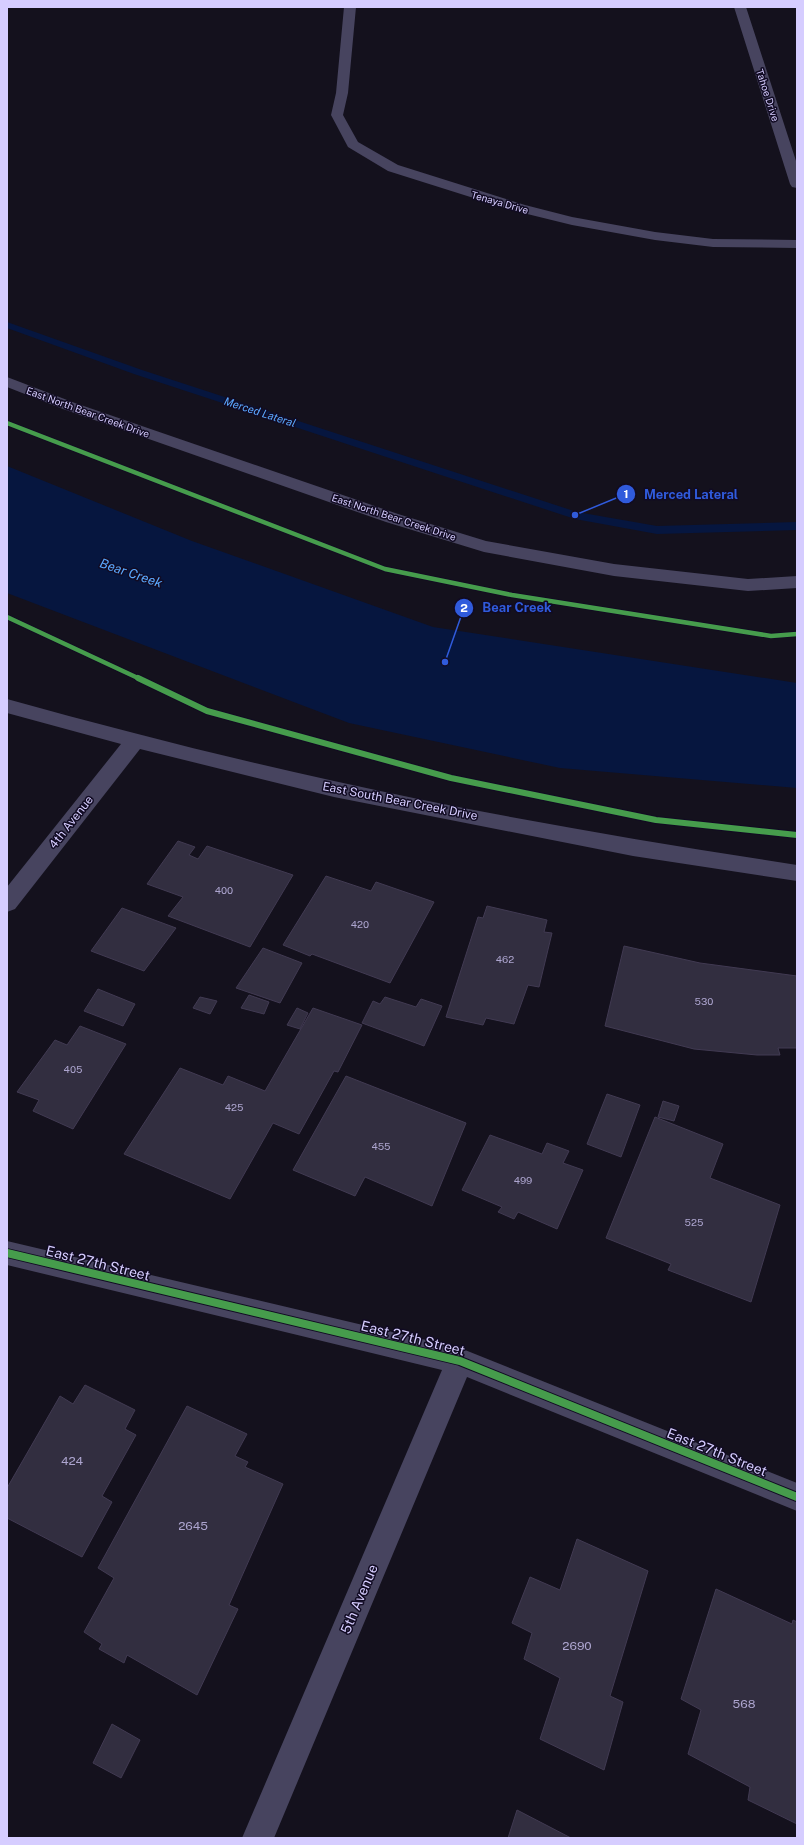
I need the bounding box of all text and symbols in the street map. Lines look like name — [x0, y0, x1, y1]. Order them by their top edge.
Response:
street label: Tahoe Drive — [754, 67, 782, 123]
street label: Tenaya Drive — [470, 188, 530, 216]
street label: East North Bear Creek Drive — [25, 384, 151, 440]
water label: Merced Lateral — [223, 395, 297, 429]
callout: Merced Lateral — [616, 482, 746, 507]
text: 1 — [623, 487, 629, 501]
text: Merced Lateral — [644, 487, 738, 502]
street label: East North Bear Creek Drive — [330, 491, 458, 543]
water label: Bear Creek — [98, 555, 164, 591]
callout: Bear Creek — [454, 595, 559, 620]
text: Bear Creek — [482, 600, 552, 615]
text: 2 — [460, 601, 468, 615]
street label: East South Bear Creek Drive — [321, 779, 479, 823]
street label: 4th Avenue — [46, 793, 96, 851]
house number: 400 — [215, 884, 233, 896]
house number: 420 — [351, 918, 369, 930]
house number: 462 — [496, 953, 514, 965]
house number: 530 — [695, 995, 713, 1007]
house number: 405 — [64, 1063, 82, 1075]
house number: 425 — [225, 1101, 243, 1113]
house number: 455 — [371, 1140, 391, 1152]
house number: 499 — [514, 1174, 532, 1186]
house number: 525 — [685, 1216, 703, 1228]
street label: East 27th Street — [44, 1242, 152, 1284]
street label: East 27th Street — [359, 1317, 467, 1359]
street label: East 27th Street — [665, 1425, 769, 1479]
house number: 424 — [61, 1454, 84, 1468]
house number: 2645 — [178, 1519, 208, 1533]
street label: 5th Avenue — [337, 1562, 381, 1636]
house number: 2690 — [562, 1639, 592, 1653]
house number: 568 — [733, 1697, 756, 1711]

